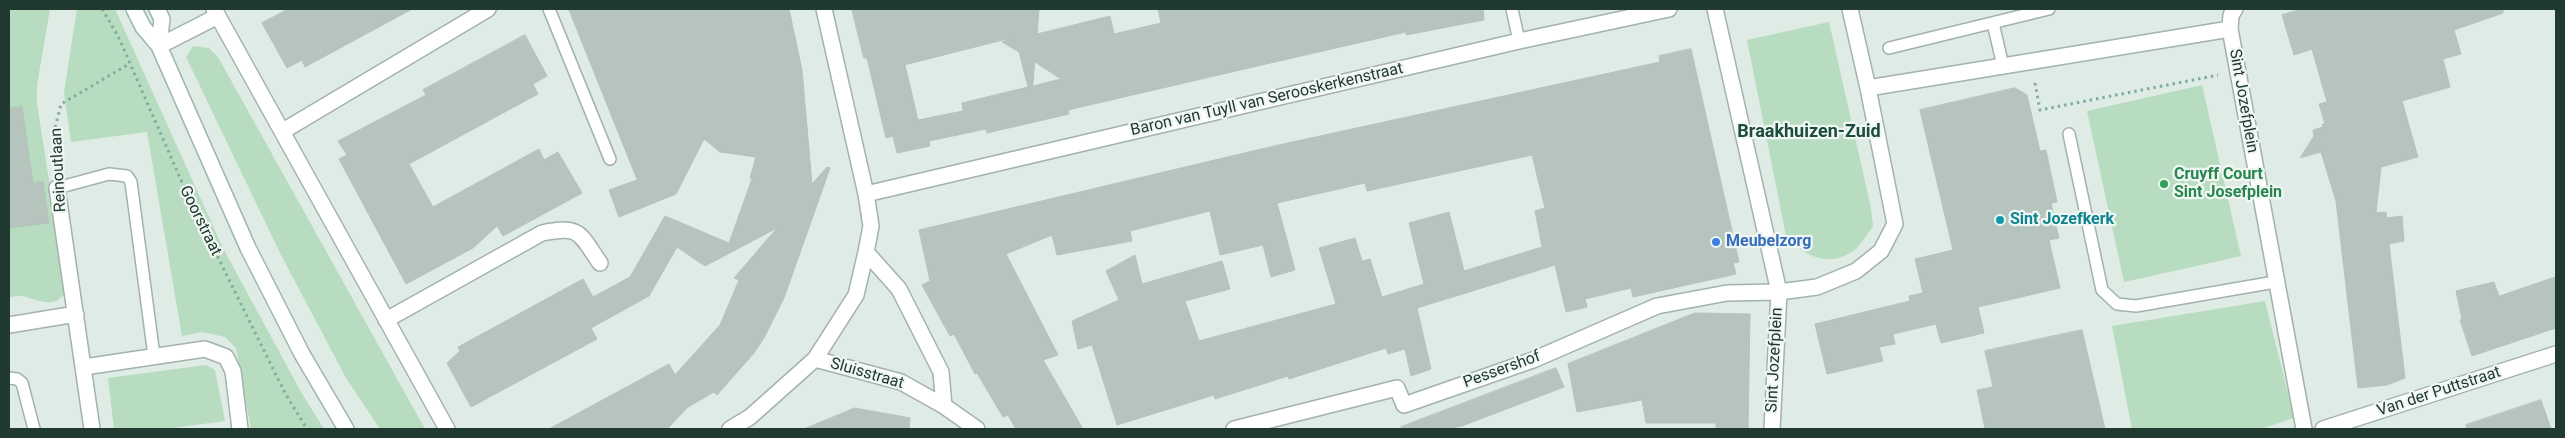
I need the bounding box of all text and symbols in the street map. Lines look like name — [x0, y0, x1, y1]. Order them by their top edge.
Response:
street label: Sint Jozefplein — [2224, 48, 2262, 154]
street label: Baron van Tuyll van Serooskerkenstraat — [1129, 59, 1405, 141]
district label: Braakhuizen-Zuid — [1737, 121, 1881, 143]
street label: Reinoutlaan — [47, 127, 71, 213]
place label: Cruyff Court Sint Josefplein — [2174, 165, 2282, 203]
marker: Cruyff Court Sint Josefplein — [2158, 178, 2170, 190]
street label: Goorstraat — [175, 183, 225, 259]
place label: Sint Jozefkerk — [2010, 210, 2114, 230]
marker: Sint Jozefkerk — [1994, 214, 2006, 226]
place label: Meubelzorg — [1726, 232, 1811, 252]
marker: Meubelzorg — [1710, 236, 1722, 248]
street label: Sint Jozefplein — [1763, 307, 1787, 413]
street label: Pessershof — [1461, 347, 1543, 393]
street label: Sluisstraat — [828, 354, 906, 394]
street label: Van der Puttstraat — [2375, 363, 2503, 421]

